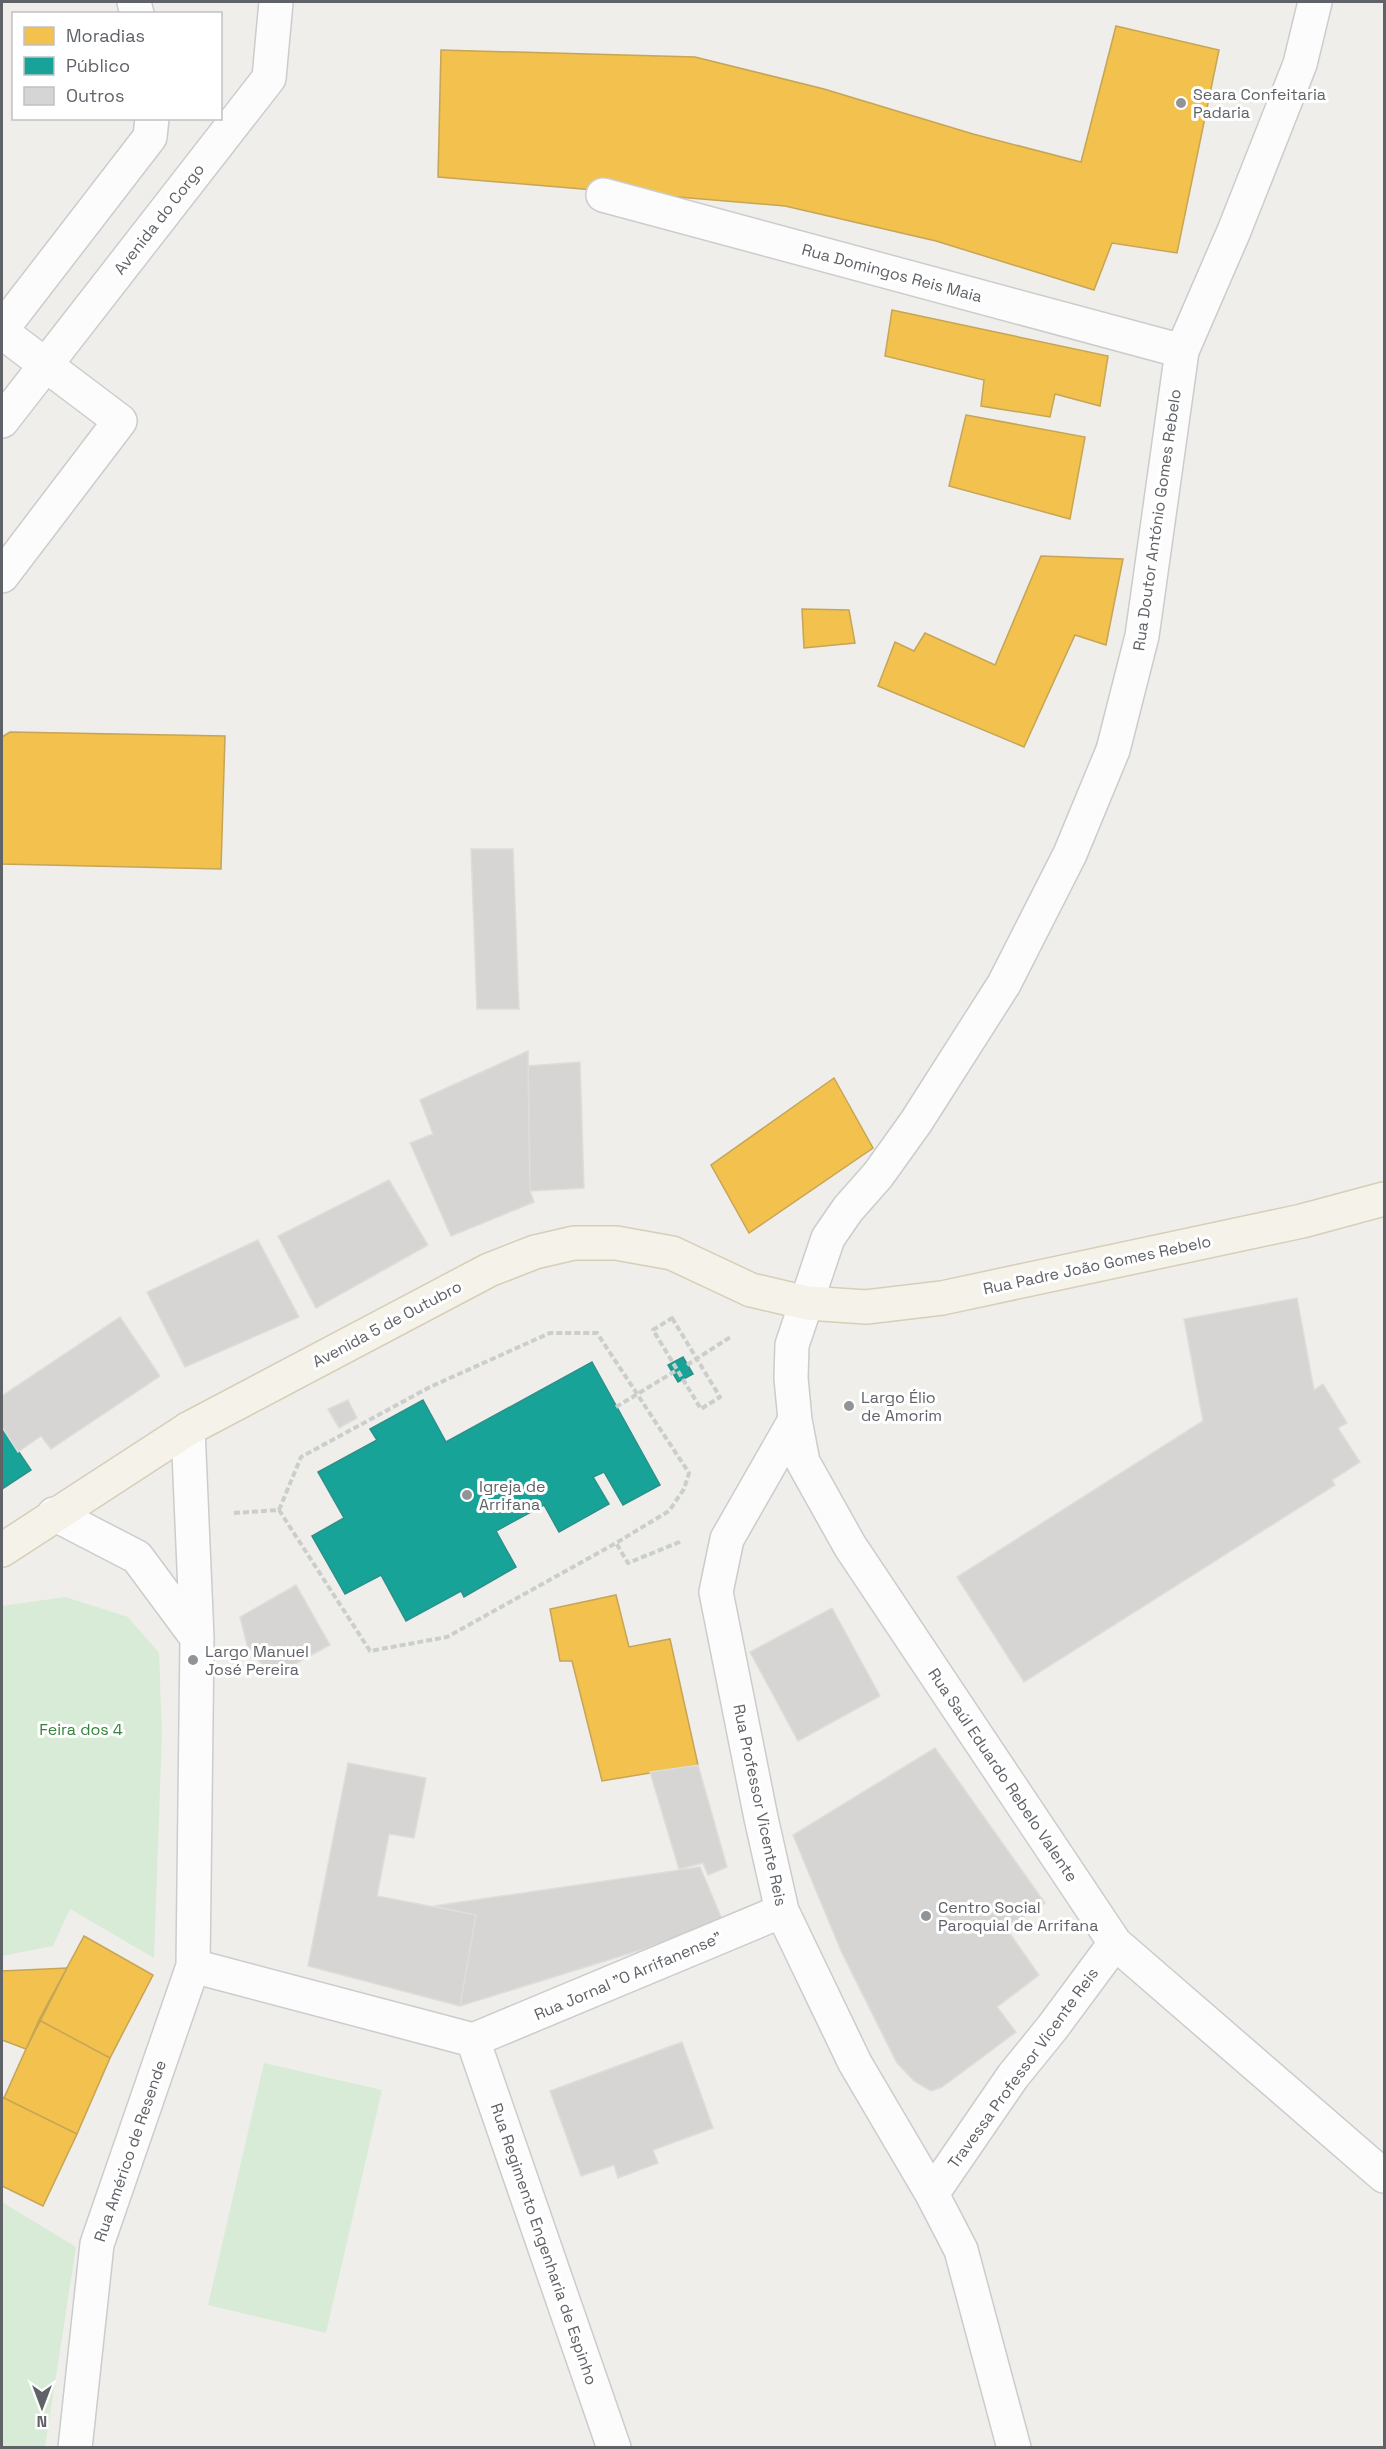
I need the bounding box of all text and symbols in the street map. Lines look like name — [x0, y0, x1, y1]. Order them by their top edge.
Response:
legend — [12, 12, 222, 120]
text: Moradias — [66, 24, 145, 47]
text: Público — [66, 54, 130, 77]
text: Outros — [66, 84, 124, 107]
place label: Seara Confeitaria Padaria — [1193, 84, 1326, 123]
marker: Seara Confeitaria Padaria — [1174, 96, 1188, 110]
street label: Avenida do Corgo — [109, 159, 209, 279]
street label: Rua Domingos Reis Maia — [799, 239, 985, 307]
street label: Rua Doutor António Gomes Rebelo — [1128, 388, 1186, 652]
street label: Rua Padre João Gomes Rebelo — [981, 1231, 1213, 1299]
street label: Avenida 5 de Outubro — [309, 1276, 465, 1372]
place label: Largo Élio de Amorim — [861, 1387, 942, 1426]
marker: Largo Élio de Amorim — [842, 1399, 856, 1413]
place label: Igreja de Arrifana — [479, 1476, 545, 1515]
marker: Igreja de Arrifana — [460, 1488, 474, 1502]
place label: Largo Manuel José Pereira — [205, 1641, 309, 1680]
marker: Largo Manuel José Pereira — [186, 1653, 200, 1667]
street label: Rua Saúl Eduardo Rebelo Valente — [923, 1664, 1083, 1886]
street label: Rua Professor Vicente Reis — [728, 1702, 792, 1908]
park label: Feira dos 4 — [39, 1719, 123, 1740]
place label: Centro Social Paroquial de Arrifana — [938, 1897, 1098, 1936]
marker: Centro Social Paroquial de Arrifana — [919, 1909, 933, 1923]
street label: Rua Jornal "O Arrifanense" — [531, 1927, 725, 2025]
street label: Travessa Professor Vicente Reis — [943, 1963, 1103, 2173]
street label: Rua Américo de Resende — [89, 2057, 171, 2245]
street label: Rua Regimento Engenharia de Espinho — [486, 2100, 602, 2388]
north arrow — [12, 2377, 72, 2437]
text: N — [37, 2411, 47, 2432]

